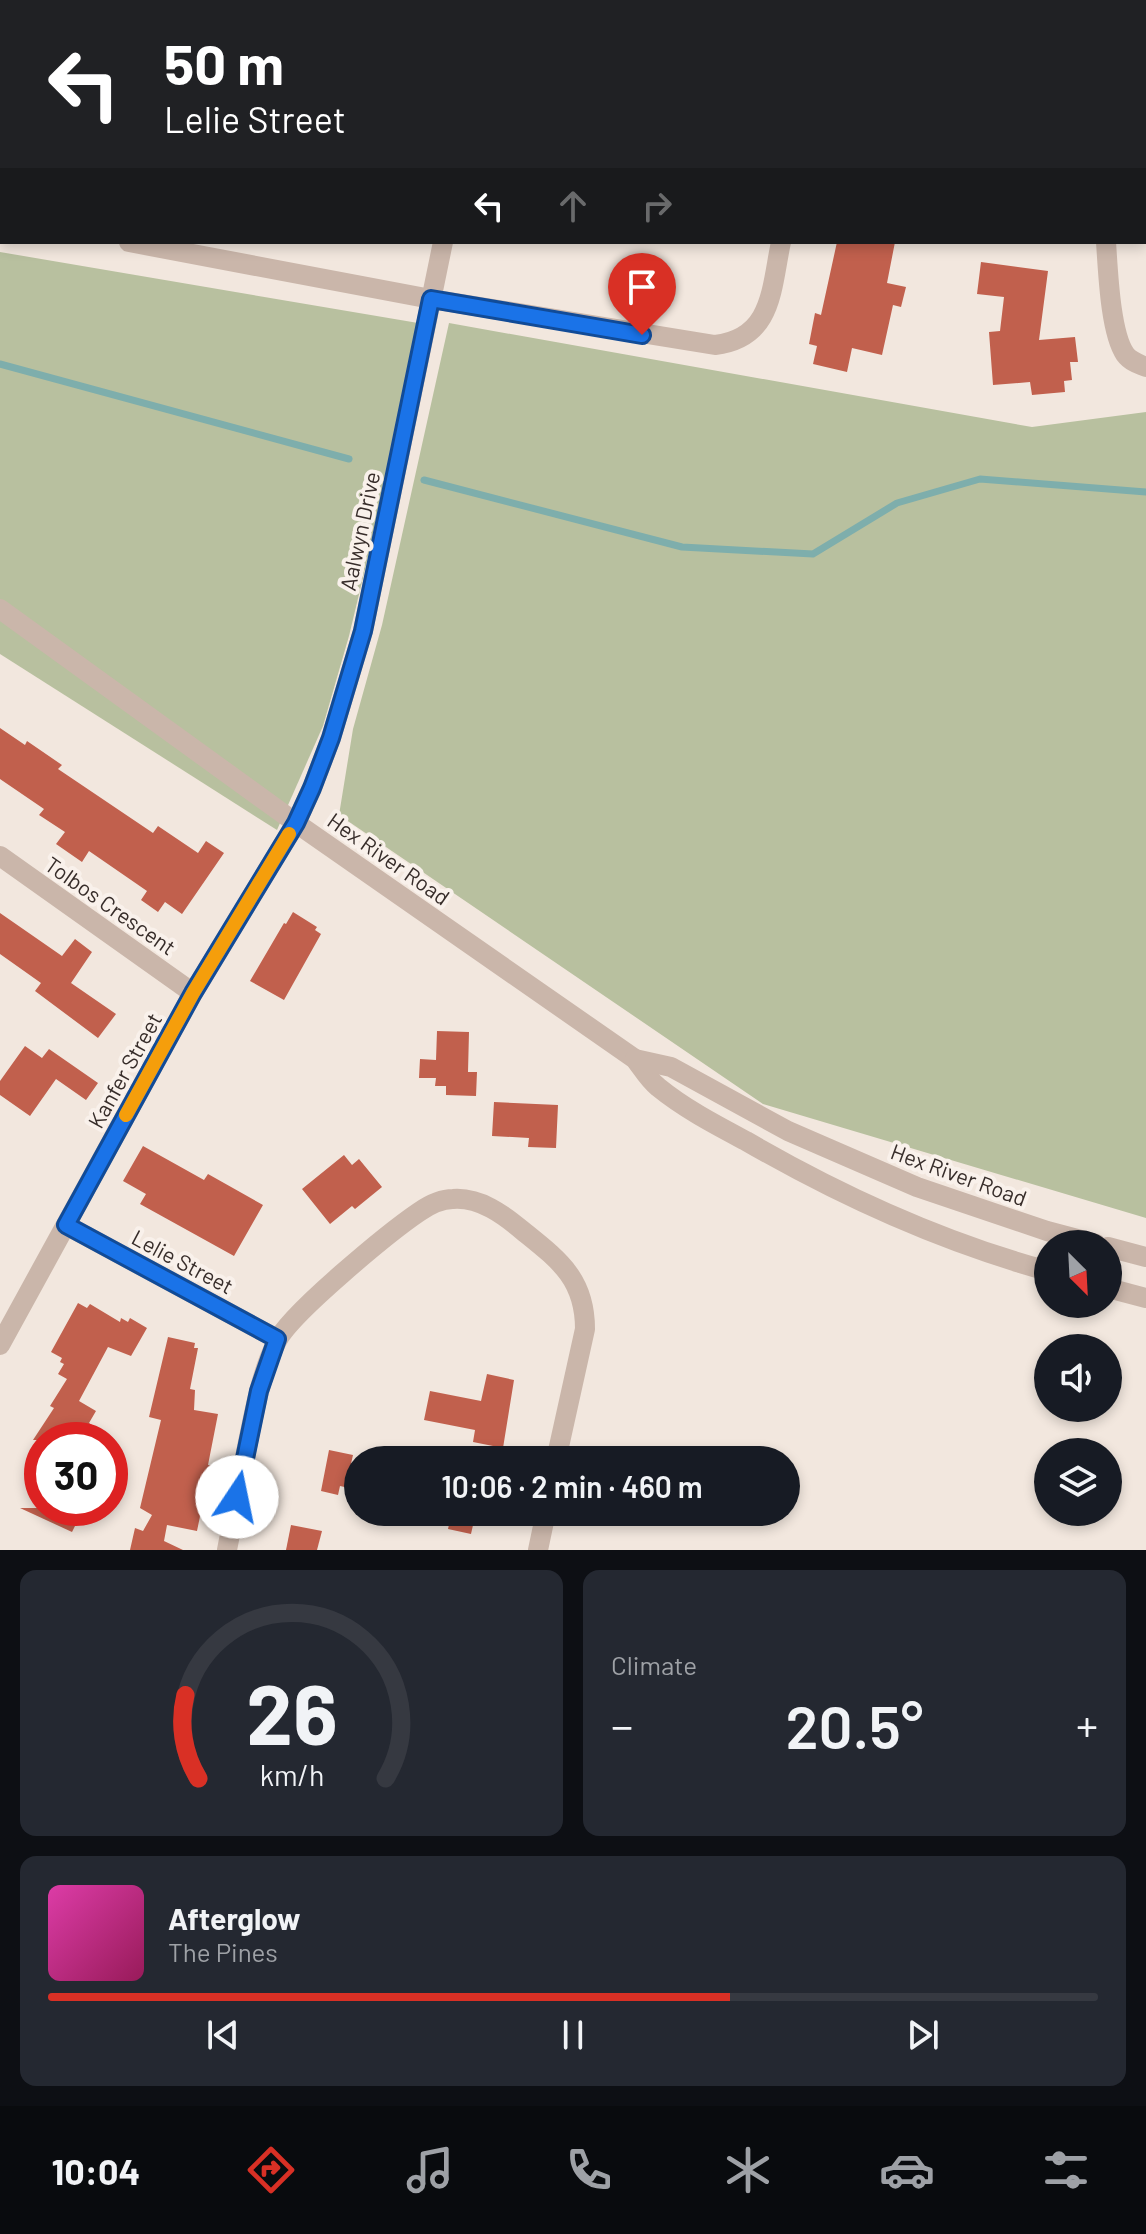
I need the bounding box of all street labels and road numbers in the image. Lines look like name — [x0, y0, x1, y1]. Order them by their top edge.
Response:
street label: Aalwyn Drive — [334, 469, 384, 593]
street label: Hex River Road — [323, 806, 455, 910]
street label: Tolbos Crescent — [41, 850, 181, 960]
street label: Kanfer Street — [82, 1008, 166, 1132]
street label: Hex River Road — [888, 1137, 1030, 1211]
street label: Lelie Street — [128, 1223, 238, 1299]

